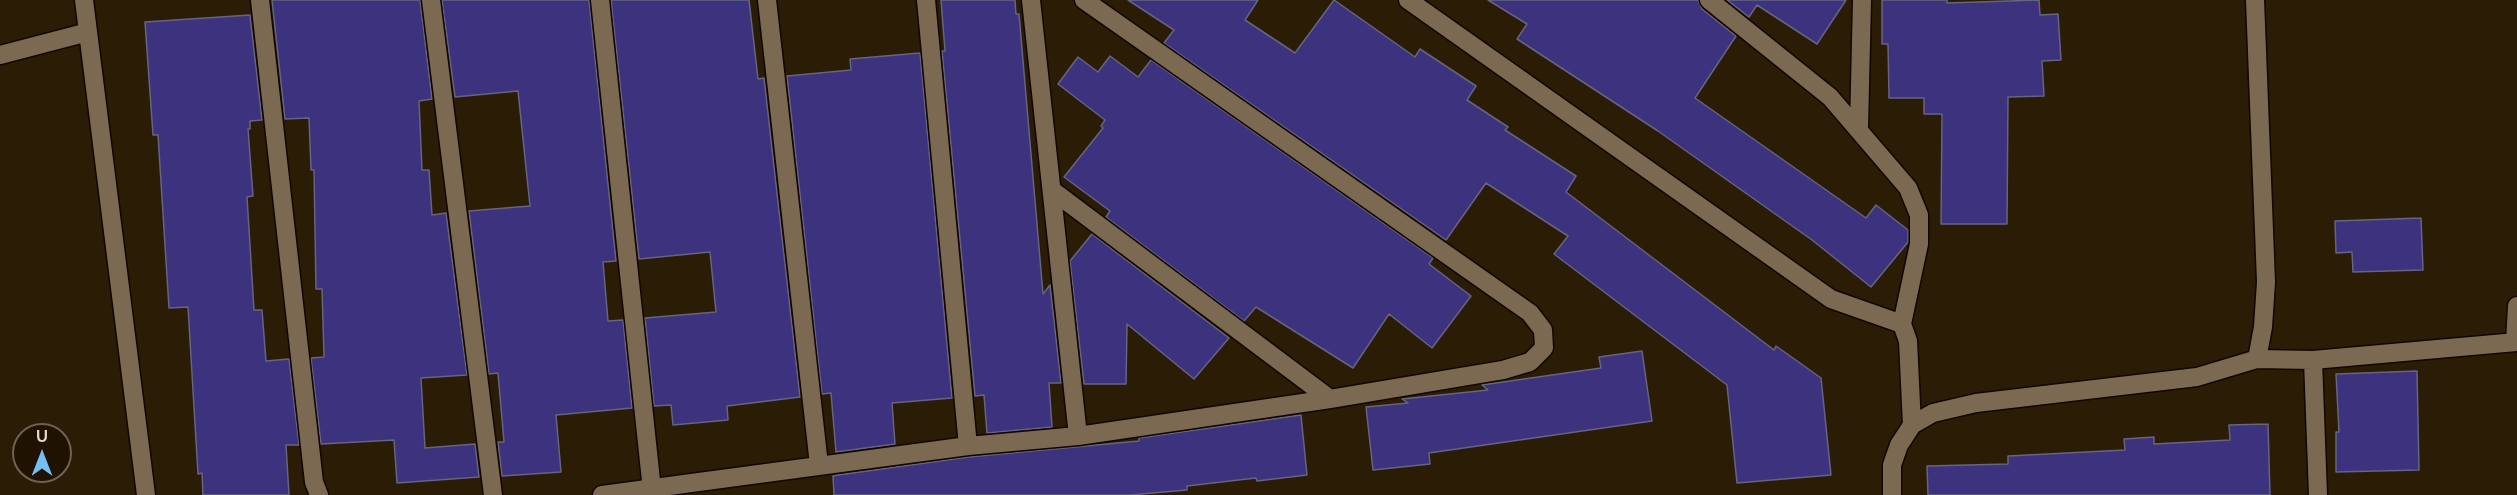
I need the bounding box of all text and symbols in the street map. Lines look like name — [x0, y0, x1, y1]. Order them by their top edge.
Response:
north arrow — [12, 423, 72, 483]
text: U — [36, 427, 48, 446]

